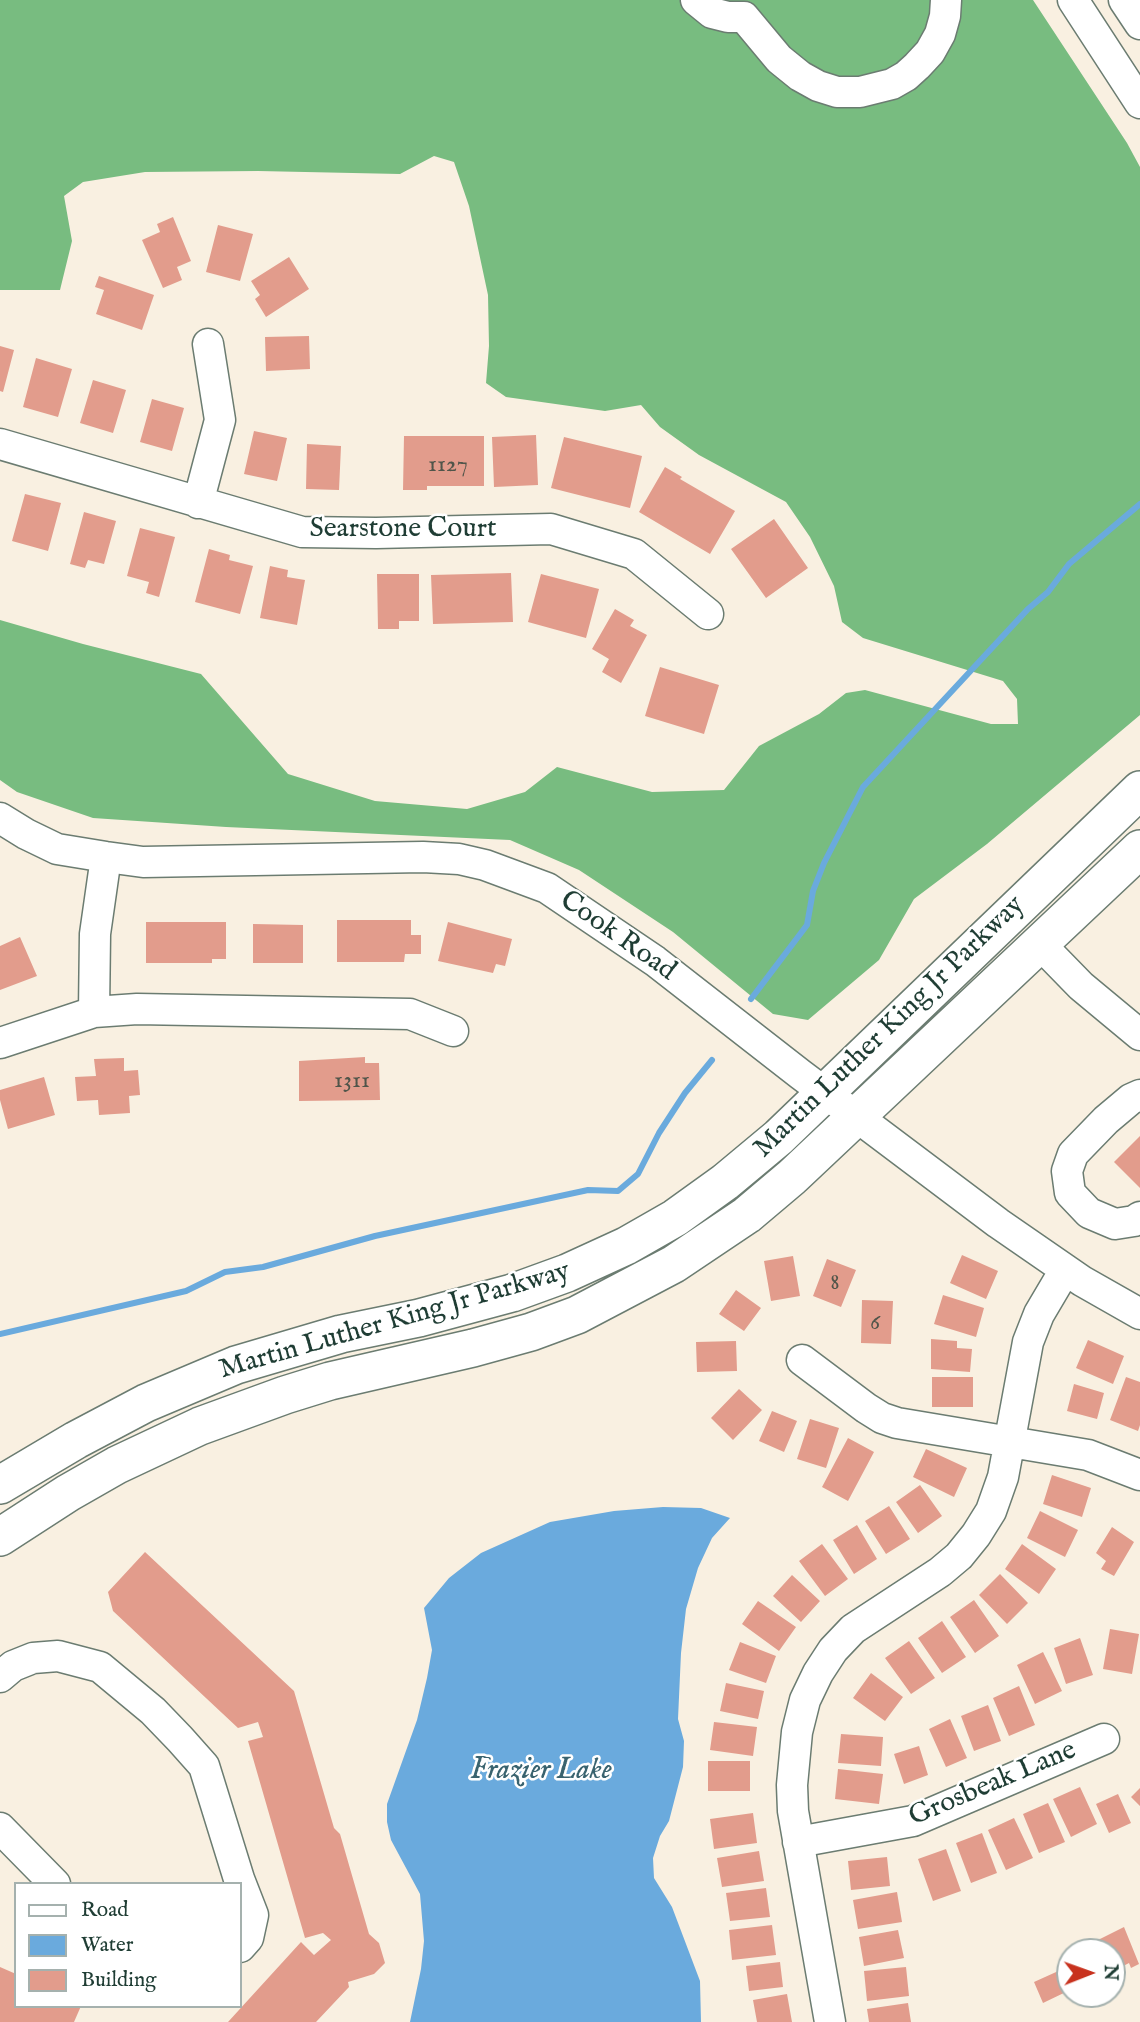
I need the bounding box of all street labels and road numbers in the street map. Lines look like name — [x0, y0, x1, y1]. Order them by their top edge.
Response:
street label: Searstone Court — [309, 513, 497, 547]
street label: Cook Road — [552, 885, 682, 989]
street label: Martin Luther King Jr Parkway — [748, 890, 1032, 1166]
street label: Martin Luther King Jr Parkway — [216, 1256, 574, 1388]
street label: Grosbeak Lane — [904, 1735, 1082, 1835]

